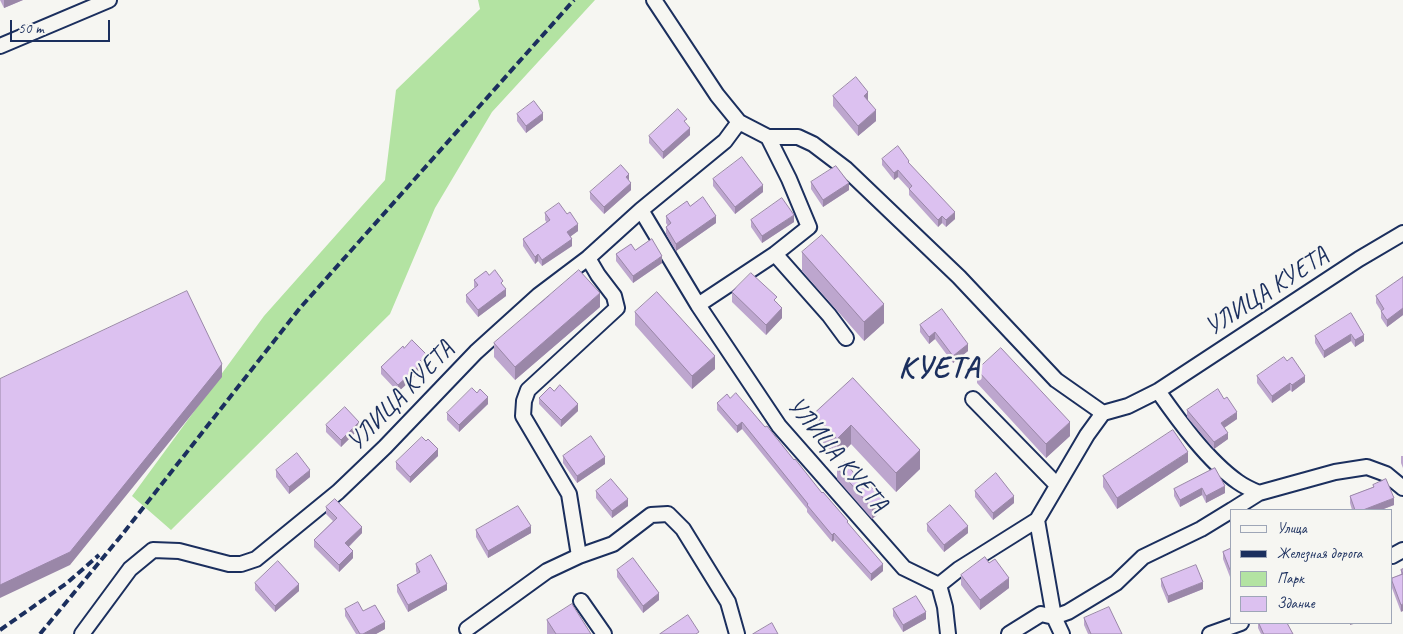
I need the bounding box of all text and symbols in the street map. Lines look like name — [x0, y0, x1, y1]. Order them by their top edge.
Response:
scale bar — [12, 10, 112, 42]
text: 50 m — [18, 19, 44, 38]
street label: УЛИЦА КУЕТА — [1200, 241, 1334, 343]
street label: УЛИЦА КУЕТА — [341, 335, 461, 457]
district label: КУЕТА — [895, 351, 983, 387]
street label: УЛИЦА КУЕТА — [780, 391, 894, 519]
legend — [1230, 509, 1393, 624]
text: Улица — [1277, 519, 1307, 538]
text: Железная дорога — [1277, 544, 1362, 563]
text: Парк — [1277, 569, 1304, 588]
text: Здание — [1277, 594, 1315, 613]

